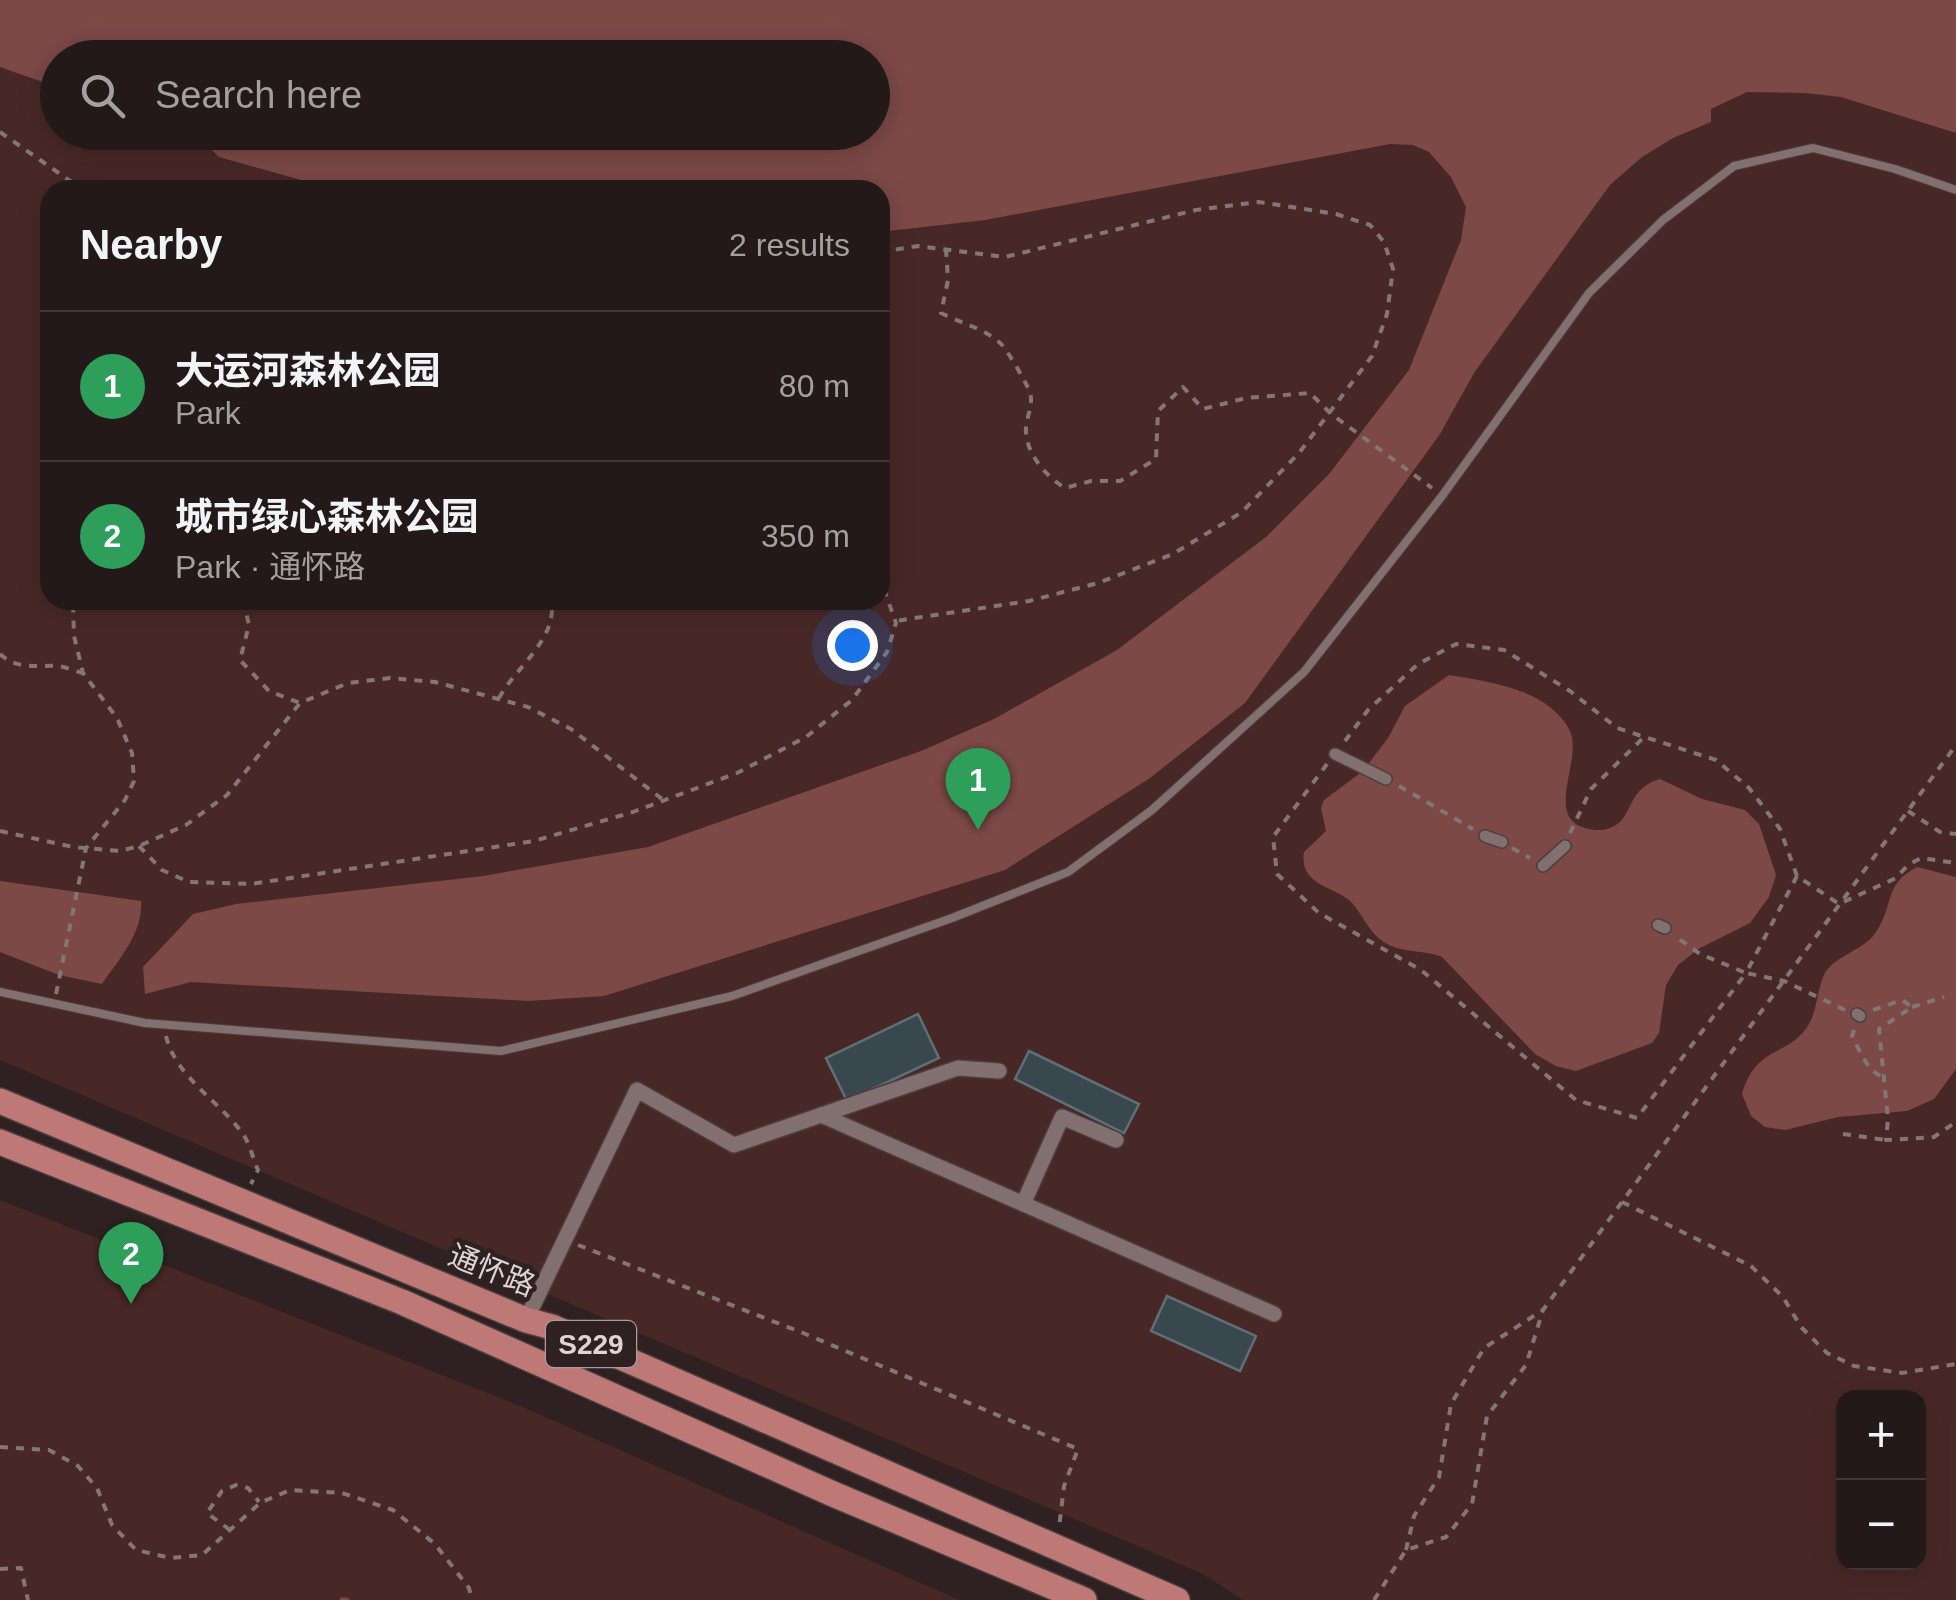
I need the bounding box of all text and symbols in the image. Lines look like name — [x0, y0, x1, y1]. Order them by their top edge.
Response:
search box — [40, 40, 890, 150]
icon: search — [75, 68, 130, 123]
text: Search here — [155, 74, 362, 116]
text: Nearby — [80, 221, 222, 268]
text: 2 results — [729, 227, 850, 263]
text: 大运河森林公园 — [175, 350, 441, 392]
text: 1 — [104, 368, 121, 404]
text: 80 m — [779, 368, 850, 404]
text: Park — [175, 395, 241, 431]
text: 城市绿心森林公园 — [175, 496, 479, 538]
text: 2 — [104, 518, 121, 554]
text: 350 m — [761, 518, 850, 554]
text: Park · 通怀路 — [175, 549, 365, 585]
your location — [827, 620, 878, 671]
pin: 1 — [946, 748, 1010, 830]
pin: 2 — [98, 1222, 164, 1304]
street label: 通怀路 — [444, 1238, 540, 1302]
road number: S229 — [546, 1321, 636, 1367]
map controls — [1836, 1390, 1926, 1570]
button: + — [1836, 1390, 1926, 1480]
button: − — [1836, 1480, 1926, 1570]

